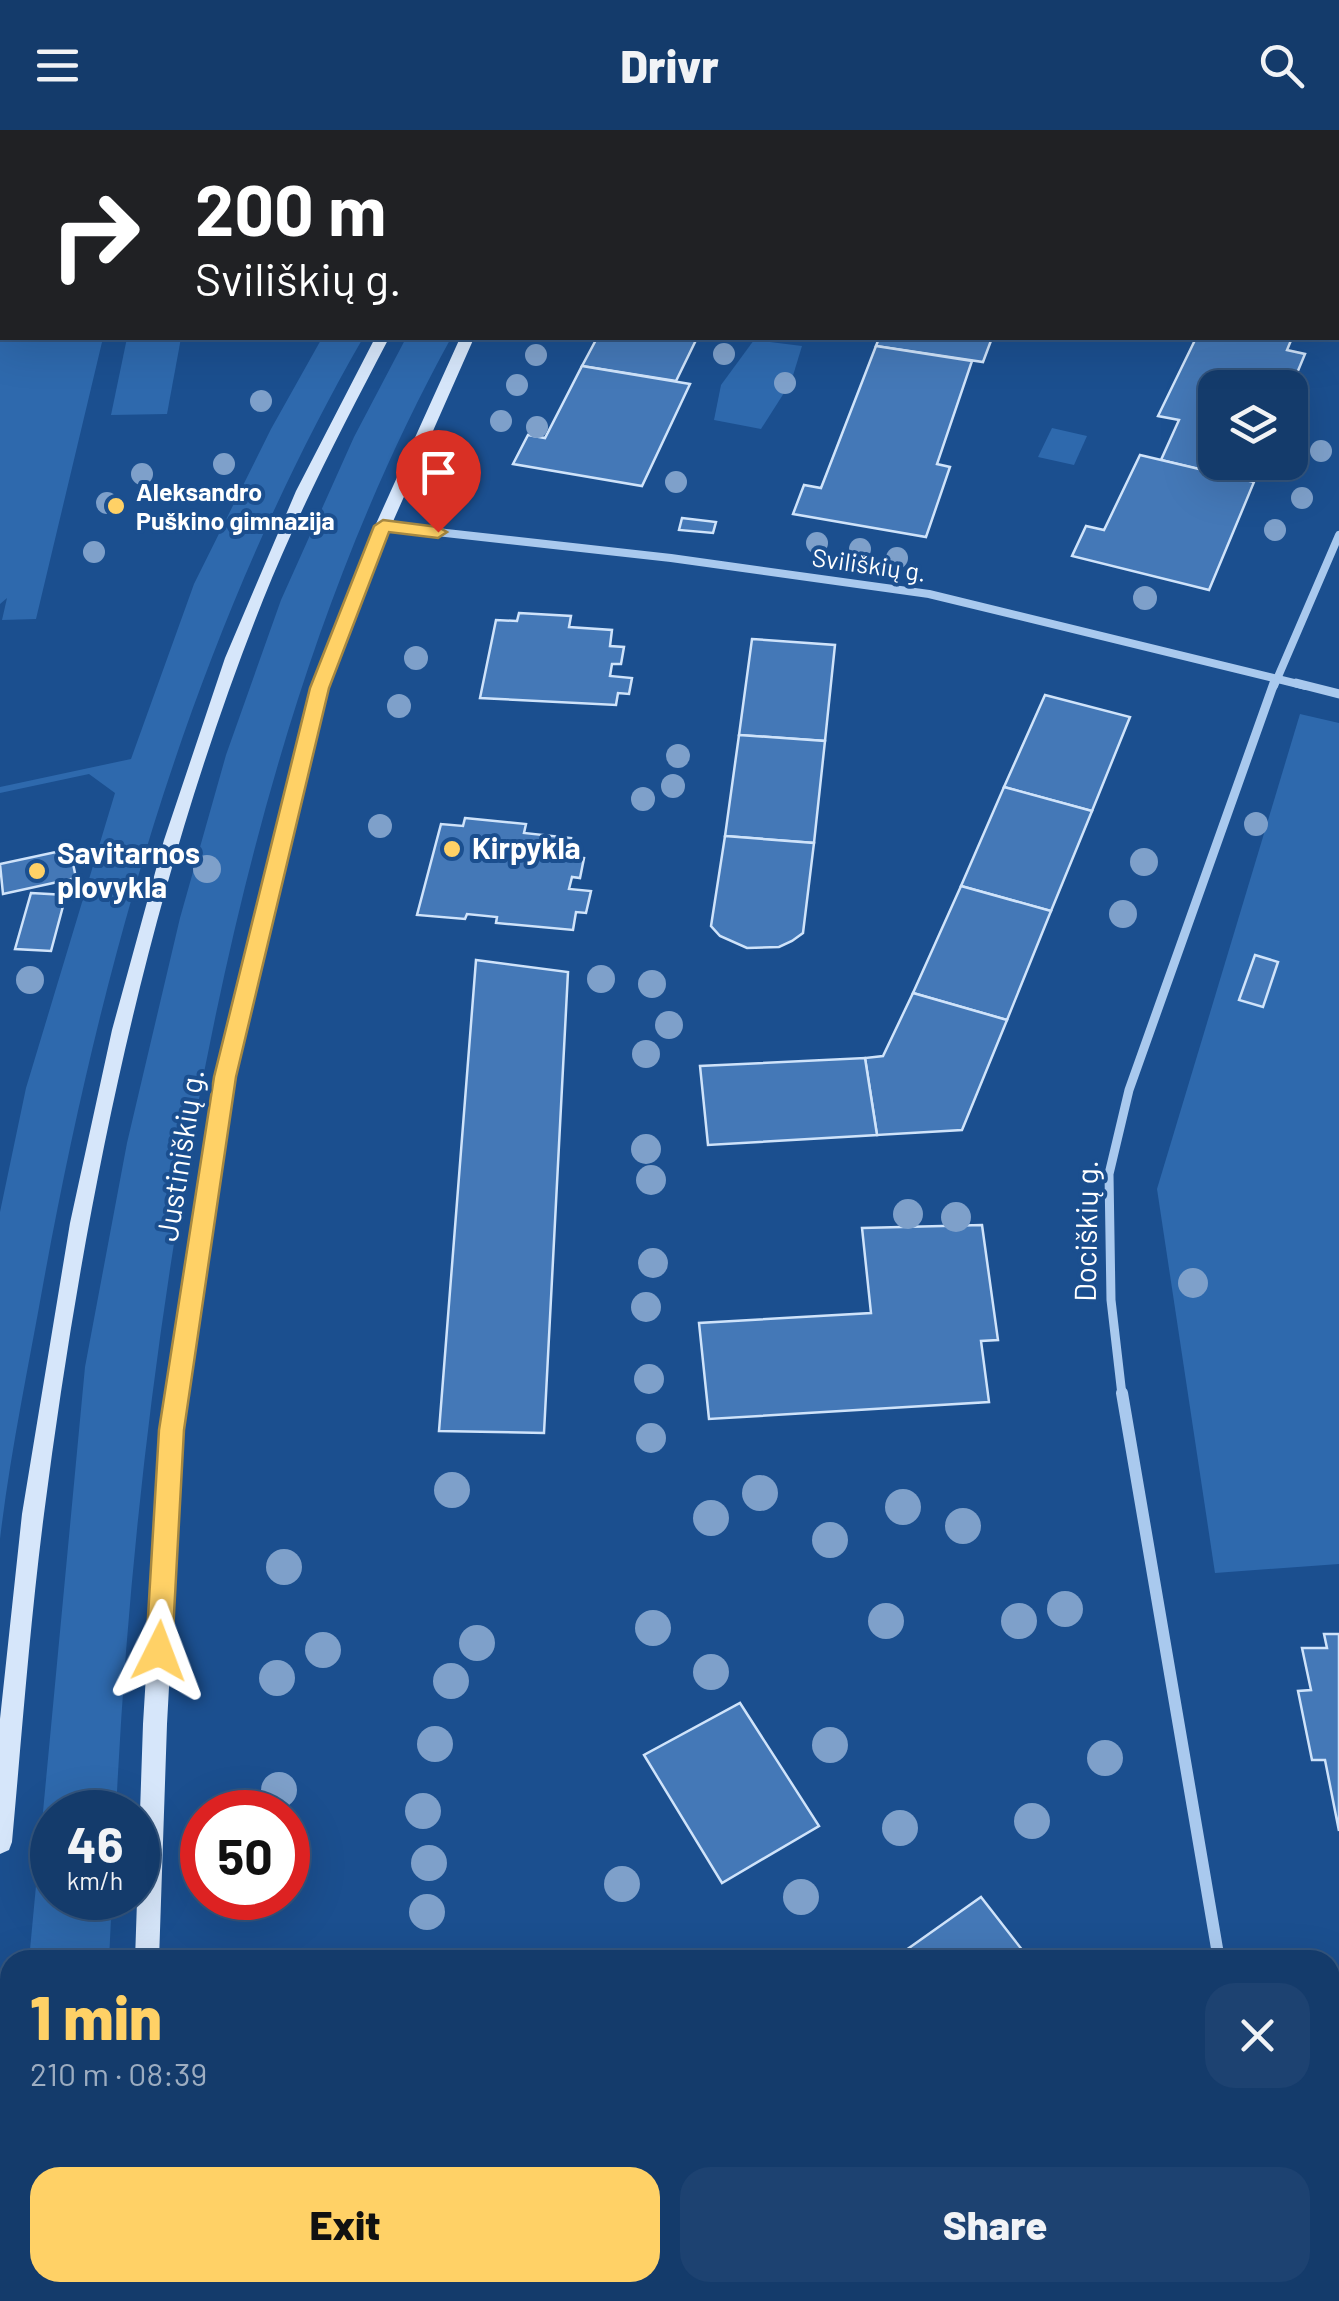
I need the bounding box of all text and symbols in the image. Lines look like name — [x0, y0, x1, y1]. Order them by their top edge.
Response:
icon: menu — [30, 38, 85, 93]
text: Drivr — [620, 38, 719, 92]
icon: search — [1254, 38, 1309, 93]
text: 200 m — [195, 166, 386, 250]
icon: right — [30, 170, 160, 300]
text: Sviliškių g. — [195, 251, 402, 305]
map controls — [1198, 370, 1308, 480]
button: layers — [1198, 370, 1308, 480]
pin — [396, 430, 481, 533]
icon: arrive — [411, 445, 466, 500]
place label: Aleksandro Puškino gimnazija — [136, 476, 335, 535]
marker: Aleksandro Puškino gimnazija — [105, 495, 127, 517]
street label: Sviliškių g. — [810, 541, 928, 587]
place label: Kirpykla — [472, 829, 581, 865]
place label: Savitarnos plovykla — [57, 834, 200, 904]
marker: Kirpykla — [441, 838, 463, 860]
marker: Savitarnos plovykla — [26, 860, 48, 882]
street label: Justiniškių g. — [148, 1066, 210, 1243]
street label: Dociškių g. — [1066, 1160, 1104, 1302]
position arrow — [107, 1599, 211, 1703]
speed limit sign: 50 — [180, 1790, 310, 1920]
text: 46 — [66, 1813, 124, 1873]
text: km/h — [67, 1865, 123, 1895]
text: 1 min — [30, 1980, 162, 2052]
button: close — [1205, 1983, 1310, 2088]
text: 210 m · 08:39 — [30, 2054, 207, 2092]
button: Exit — [30, 2167, 660, 2282]
button: Share — [680, 2167, 1310, 2282]

